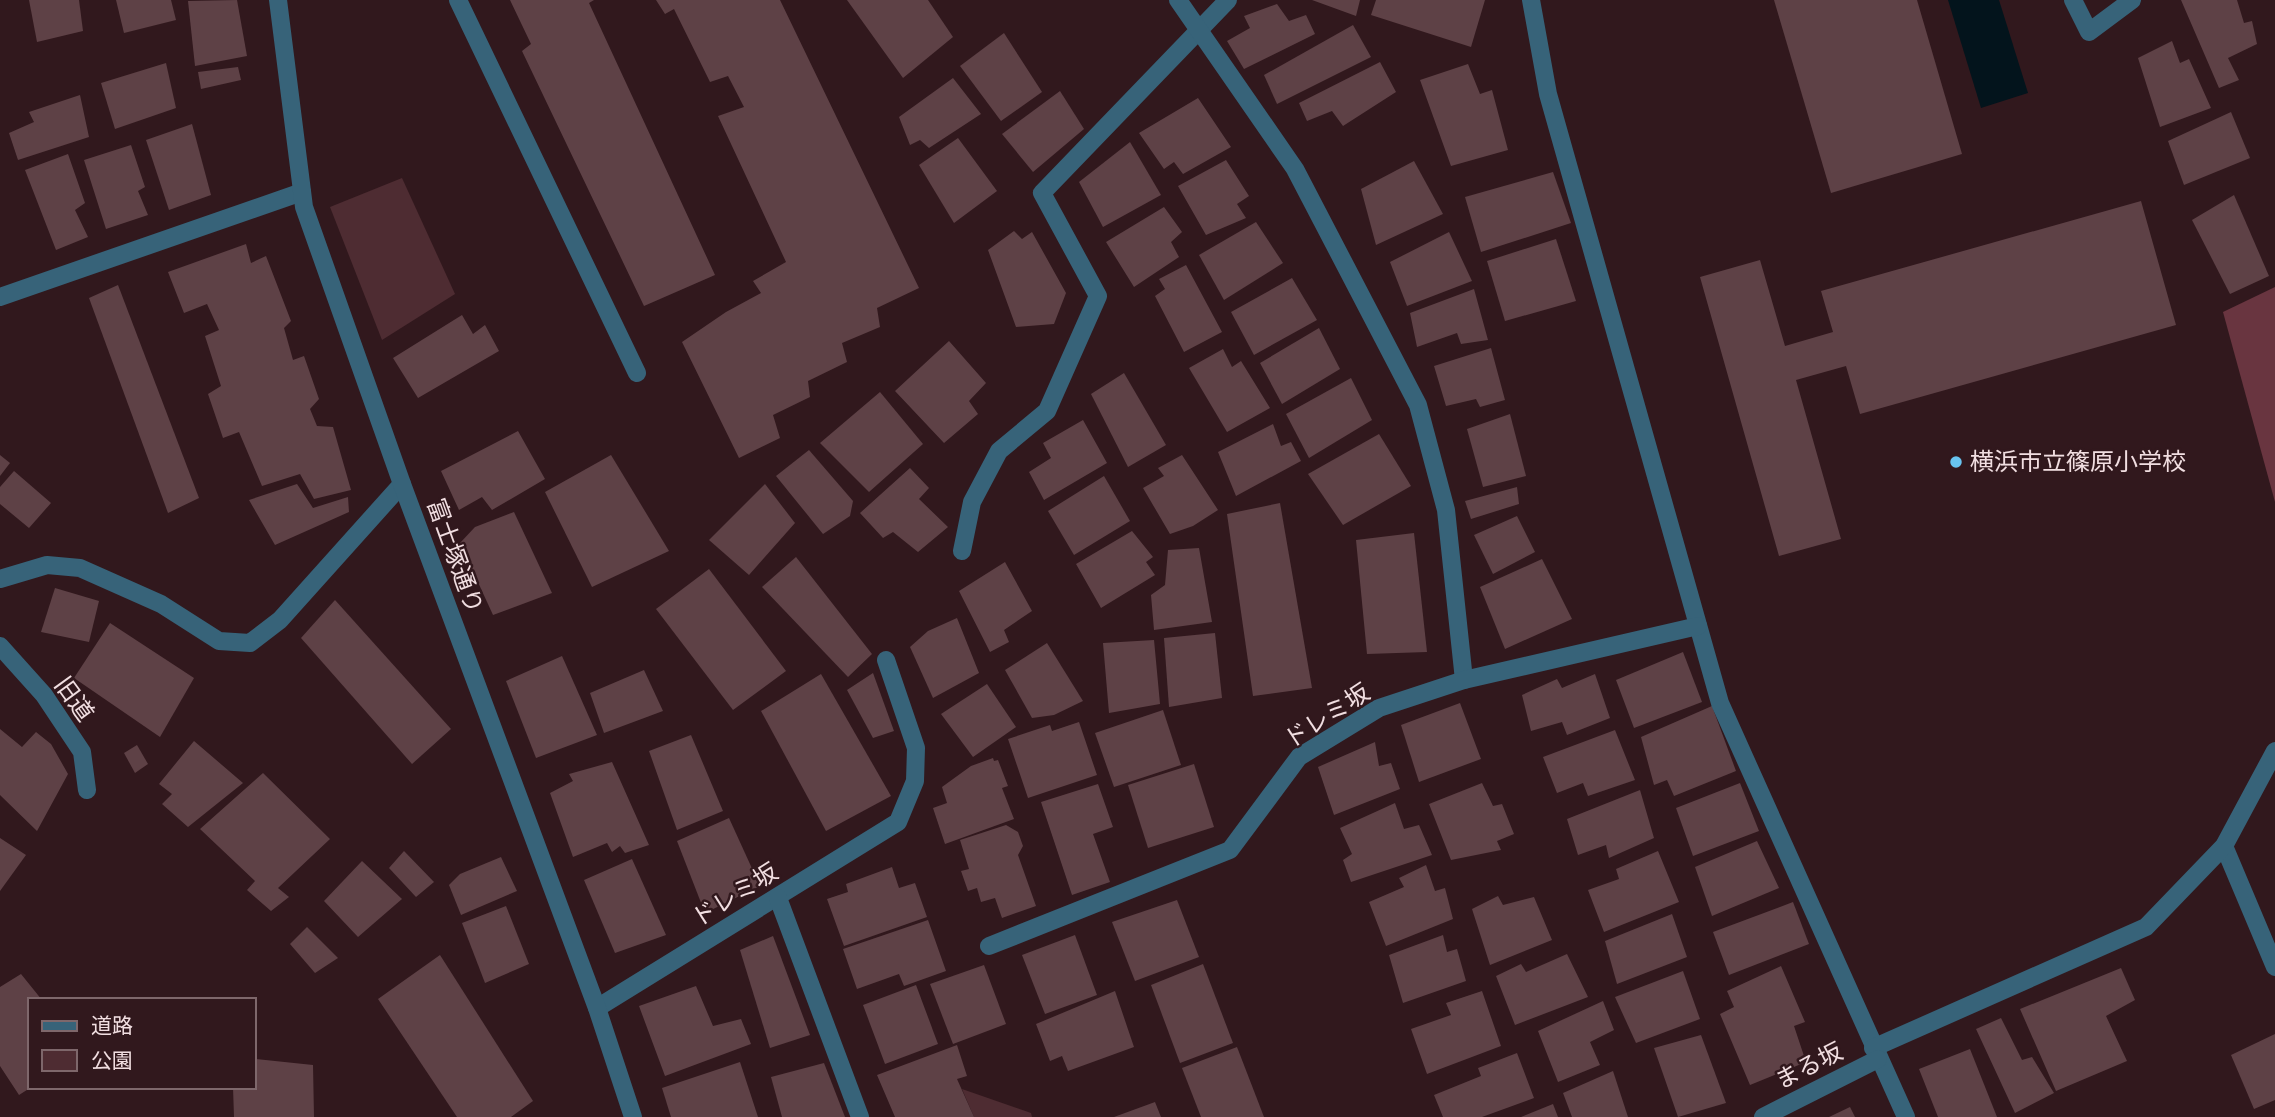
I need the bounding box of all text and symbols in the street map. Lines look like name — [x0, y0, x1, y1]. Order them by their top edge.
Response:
place label: 横浜市立篠原小学校 — [1970, 449, 2186, 479]
marker: 横浜市立篠原小学校 — [1948, 454, 1964, 470]
street label: 富士塚通り — [419, 495, 488, 618]
street label: 旧道 — [46, 672, 99, 728]
street label: ドレミ坂 — [1280, 679, 1377, 756]
street label: ドレミ坂 — [687, 859, 785, 935]
legend — [28, 998, 256, 1089]
text: 道路 — [91, 1014, 133, 1041]
street label: まる坂 — [1771, 1038, 1849, 1097]
text: 公園 — [91, 1049, 133, 1076]

